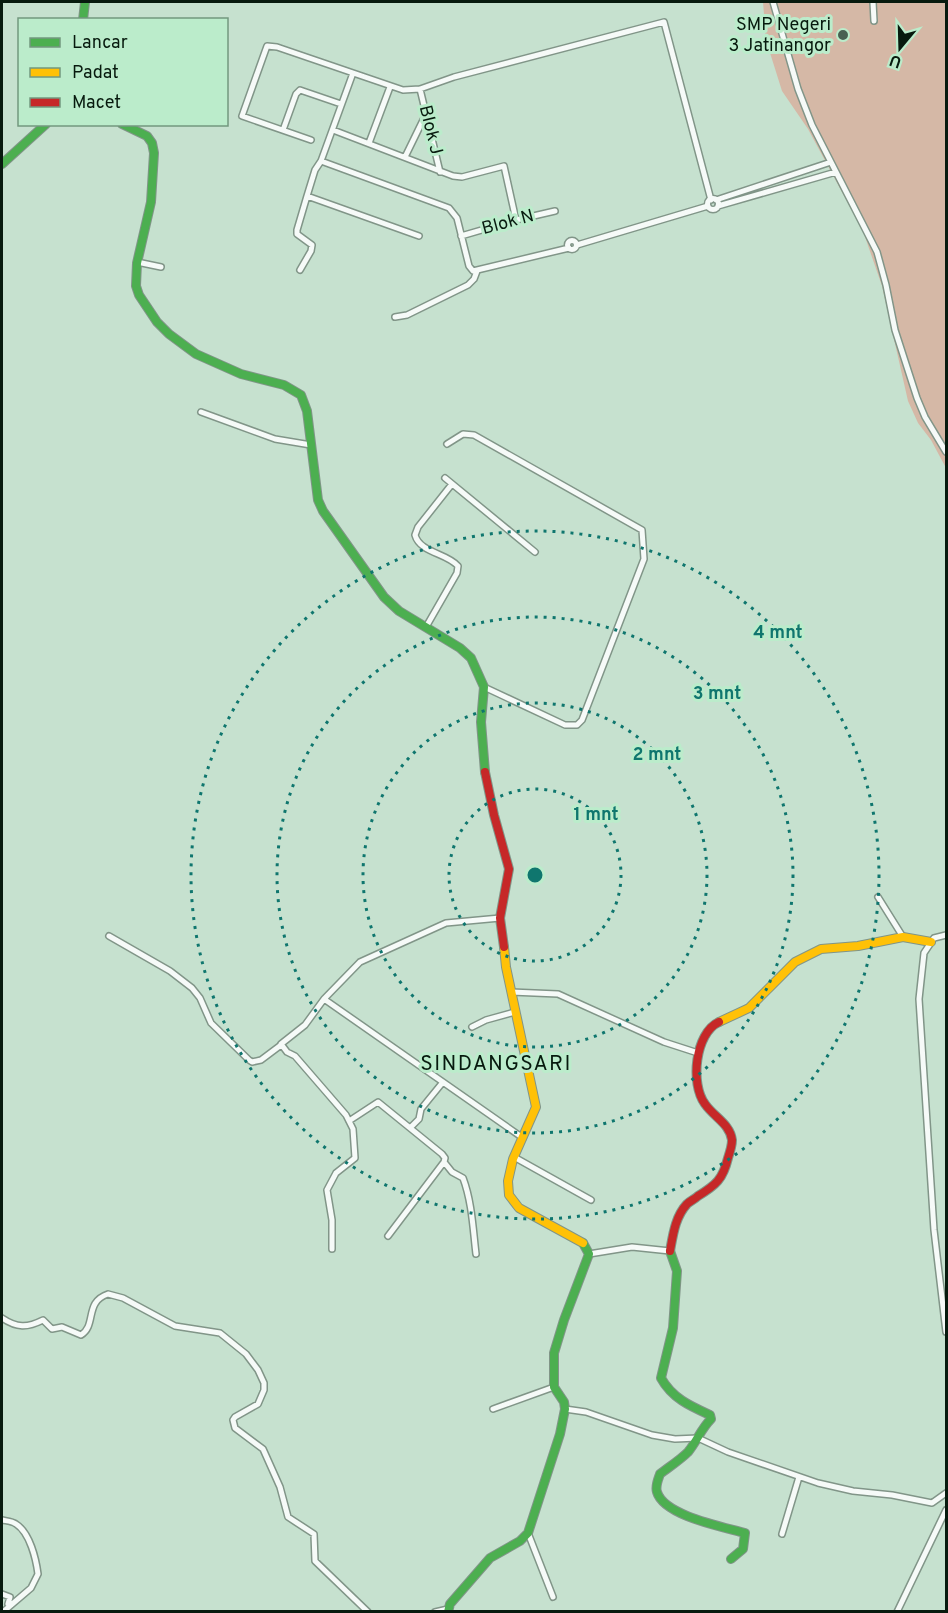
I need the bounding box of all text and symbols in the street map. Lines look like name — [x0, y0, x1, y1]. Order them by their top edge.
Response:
place label: SMP Negeri 3 Jatinangor — [729, 14, 831, 58]
legend — [18, 18, 228, 126]
north arrow — [870, 18, 930, 78]
marker: SMP Negeri 3 Jatinangor — [836, 28, 850, 42]
text: Lancar — [72, 32, 128, 55]
text: U — [887, 49, 904, 72]
text: Padat — [72, 62, 119, 85]
text: Macet — [72, 92, 121, 115]
street label: Blok J — [413, 103, 447, 157]
street label: Blok N — [479, 205, 537, 241]
text: 4 mnt — [753, 622, 803, 645]
text: 3 mnt — [693, 683, 741, 706]
text: 2 mnt — [633, 744, 681, 767]
text: 1 mnt — [573, 804, 619, 827]
centre of rings — [525, 865, 545, 885]
district label: SINDANGSARI — [420, 1051, 572, 1078]

